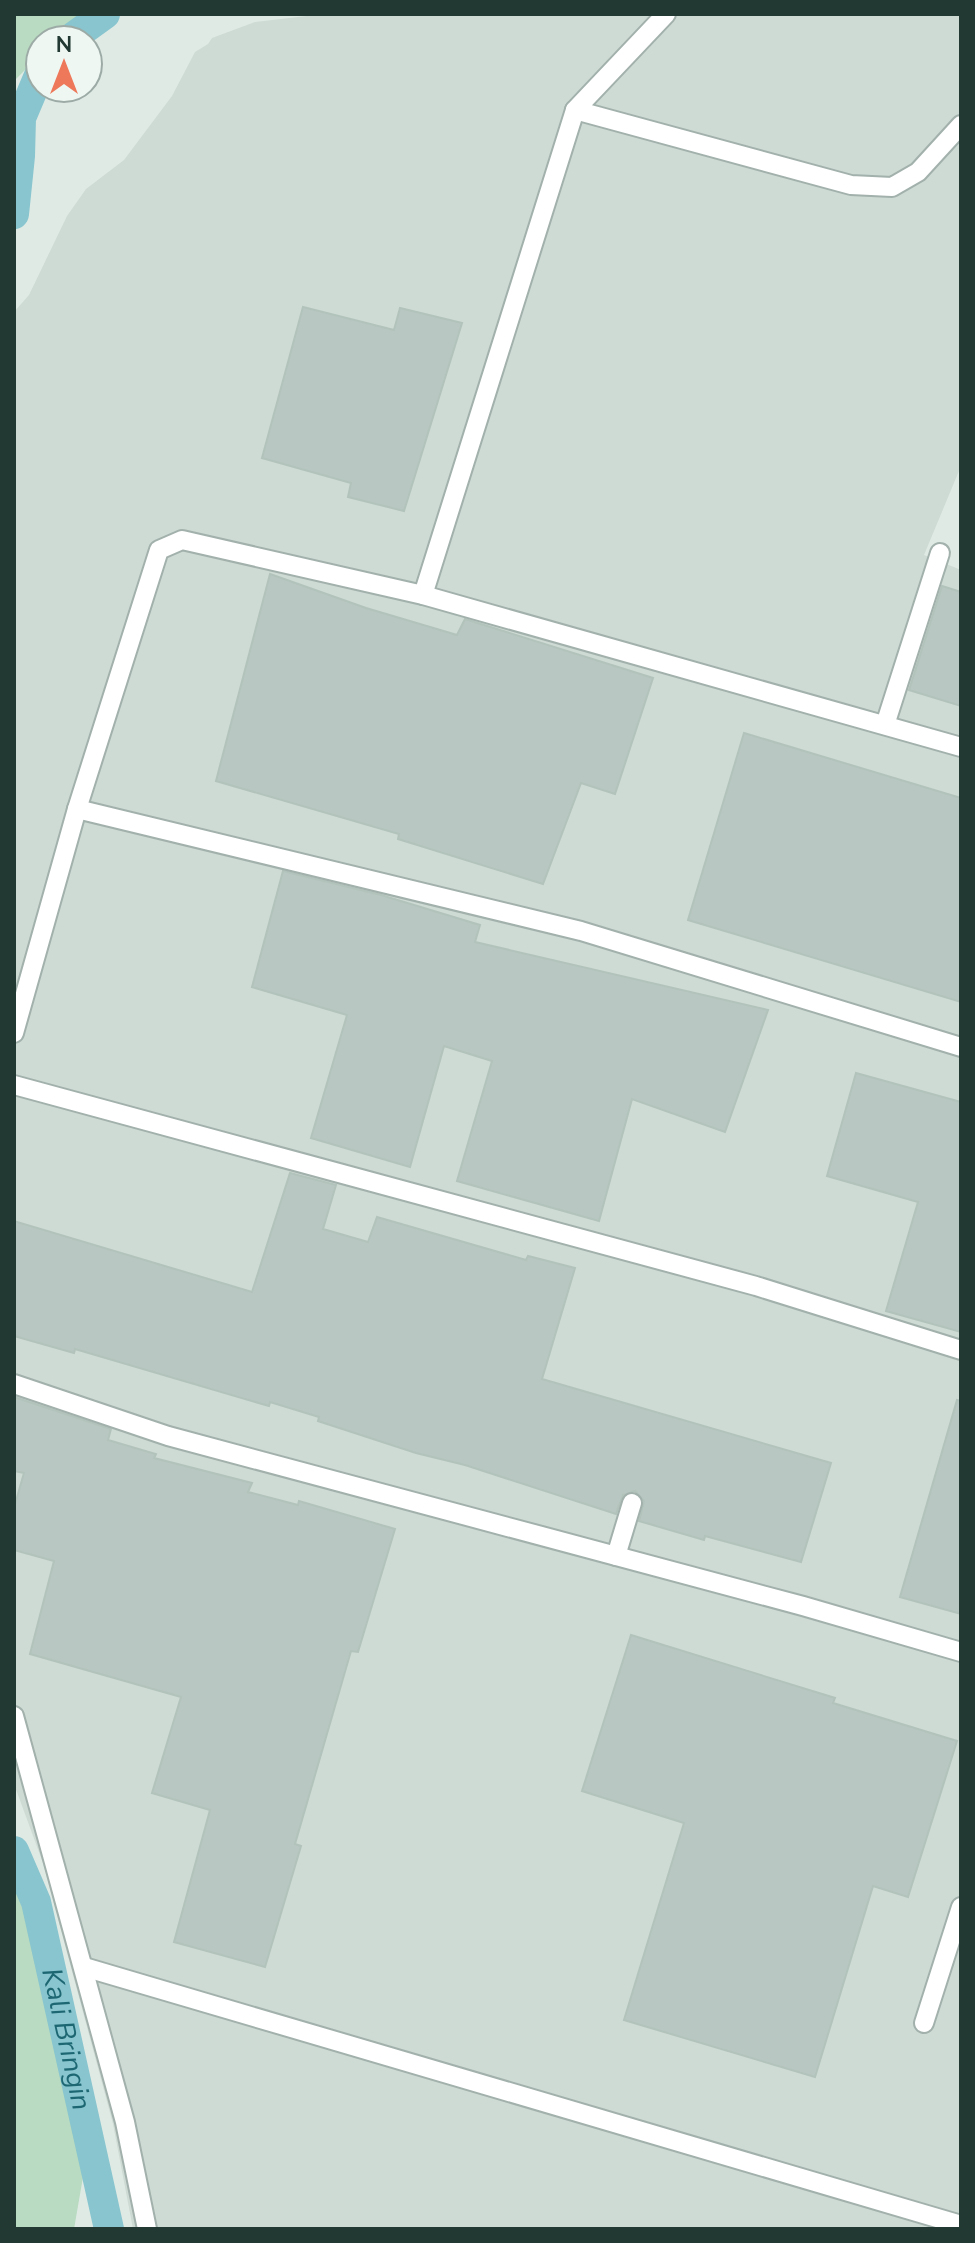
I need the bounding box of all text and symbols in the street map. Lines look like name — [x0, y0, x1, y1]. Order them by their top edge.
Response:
north arrow — [24, 24, 104, 104]
text: N — [56, 30, 72, 60]
water label: Kali Bringin — [32, 1964, 101, 2114]

